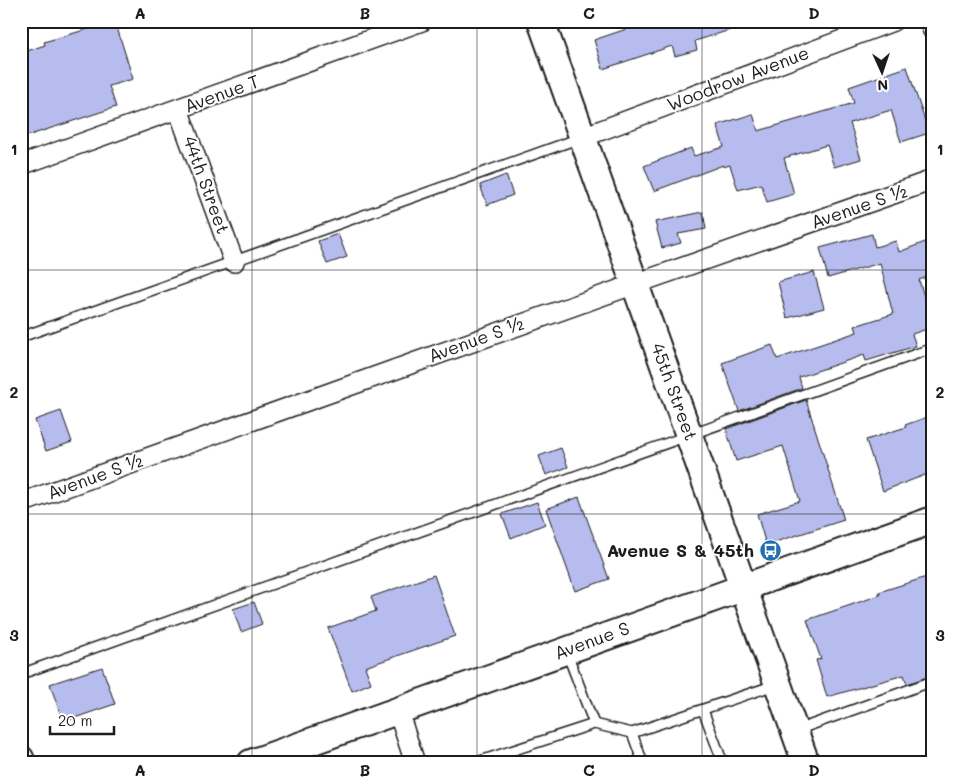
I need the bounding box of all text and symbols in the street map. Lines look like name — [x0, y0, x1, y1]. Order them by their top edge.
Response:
text: A — [134, 2, 146, 23]
text: B — [360, 2, 370, 23]
text: C — [583, 2, 595, 23]
text: D — [808, 2, 820, 23]
street label: Woodrow Avenue — [663, 40, 812, 116]
north arrow — [856, 48, 906, 98]
street label: Avenue T — [181, 68, 262, 118]
text: N — [877, 76, 889, 95]
street label: 44th Street — [178, 133, 236, 237]
text: 1 — [10, 138, 18, 159]
text: 1 — [936, 138, 944, 159]
street label: Avenue S ½ — [808, 178, 910, 234]
street label: Avenue S ½ — [425, 311, 527, 367]
street label: 45th Street — [646, 340, 704, 444]
text: 2 — [10, 381, 19, 402]
text: 2 — [936, 381, 945, 402]
street label: Avenue S ½ — [44, 448, 146, 504]
place label: Avenue S & 45th — [607, 538, 754, 562]
bus stop icon: Avenue S & 45th — [758, 539, 782, 563]
street label: Avenue S — [551, 615, 632, 665]
text: 3 — [9, 624, 19, 645]
text: 3 — [935, 624, 945, 645]
scale bar — [50, 704, 114, 736]
text: 20 m — [58, 710, 92, 730]
text: A — [134, 759, 146, 780]
text: B — [360, 759, 370, 780]
text: C — [583, 759, 595, 780]
text: D — [808, 759, 820, 780]

